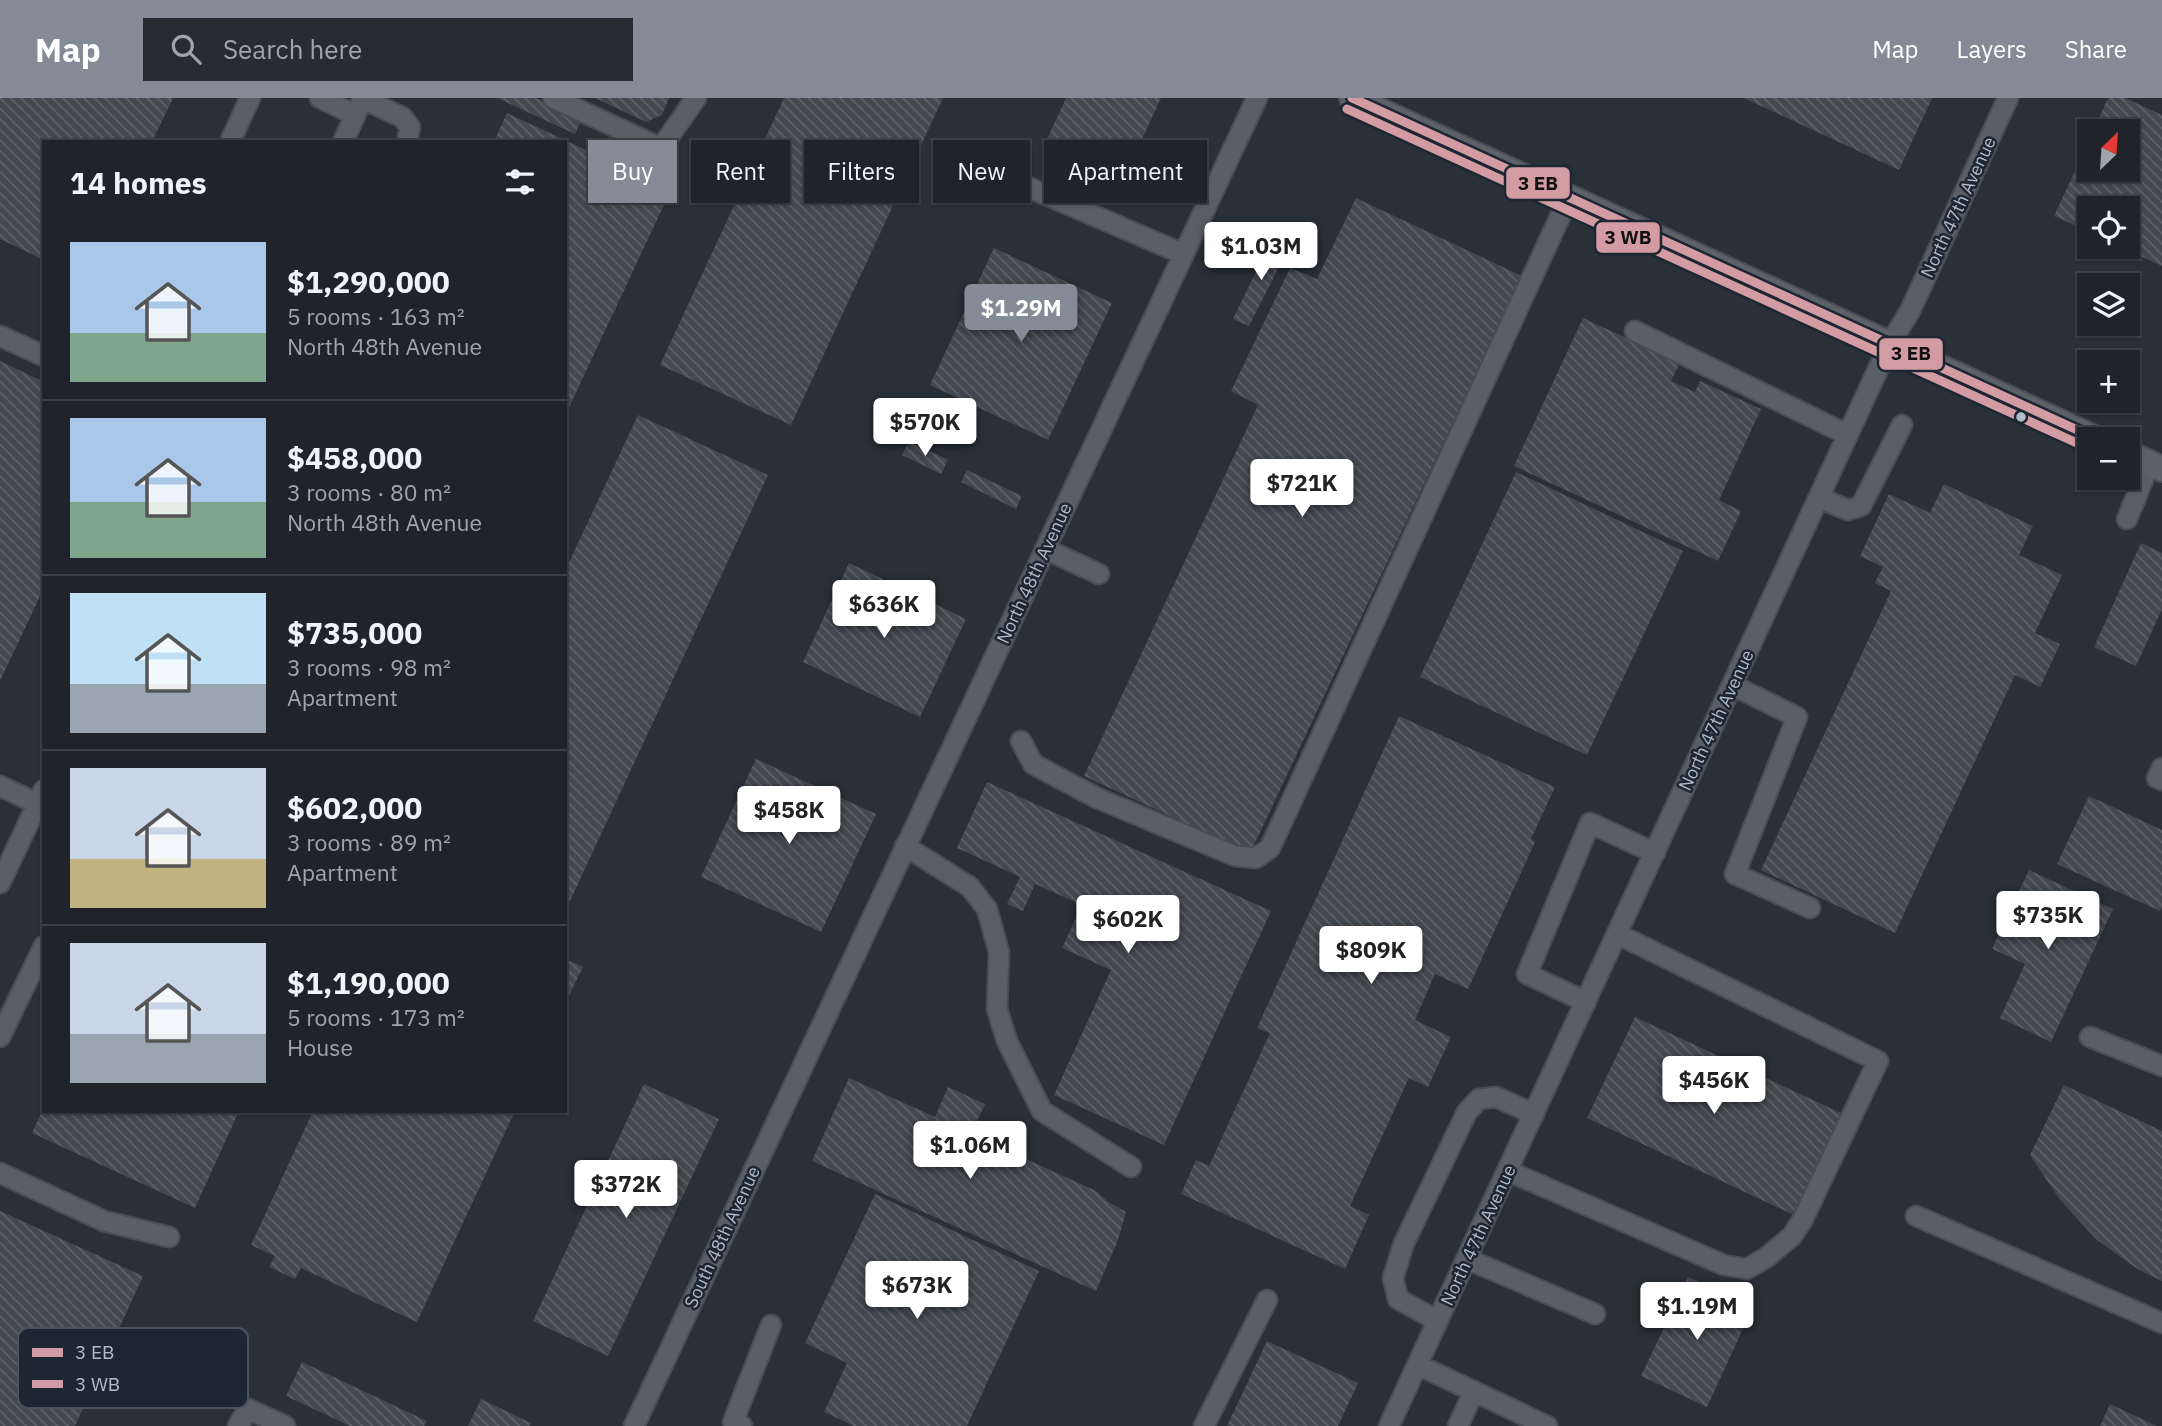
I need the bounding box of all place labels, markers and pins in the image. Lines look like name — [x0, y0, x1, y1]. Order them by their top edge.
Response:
pin: $1.03M — [1204, 222, 1318, 282]
pin: $1.29M — [964, 285, 1078, 344]
pin: $570K — [876, 398, 974, 458]
unlabelled marker — [2014, 410, 2028, 424]
pin: $721K — [1253, 460, 1351, 519]
pin: $636K — [835, 580, 933, 640]
pin: $458K — [740, 786, 838, 846]
pin: $735K — [1999, 892, 2097, 951]
pin: $602K — [1079, 896, 1177, 955]
pin: $809K — [1322, 926, 1420, 986]
pin: $456K — [1665, 1056, 1763, 1116]
pin: $1.06M — [913, 1122, 1027, 1181]
pin: $372K — [577, 1160, 675, 1220]
pin: $673K — [868, 1262, 966, 1321]
pin: $1.19M — [1640, 1282, 1754, 1342]

